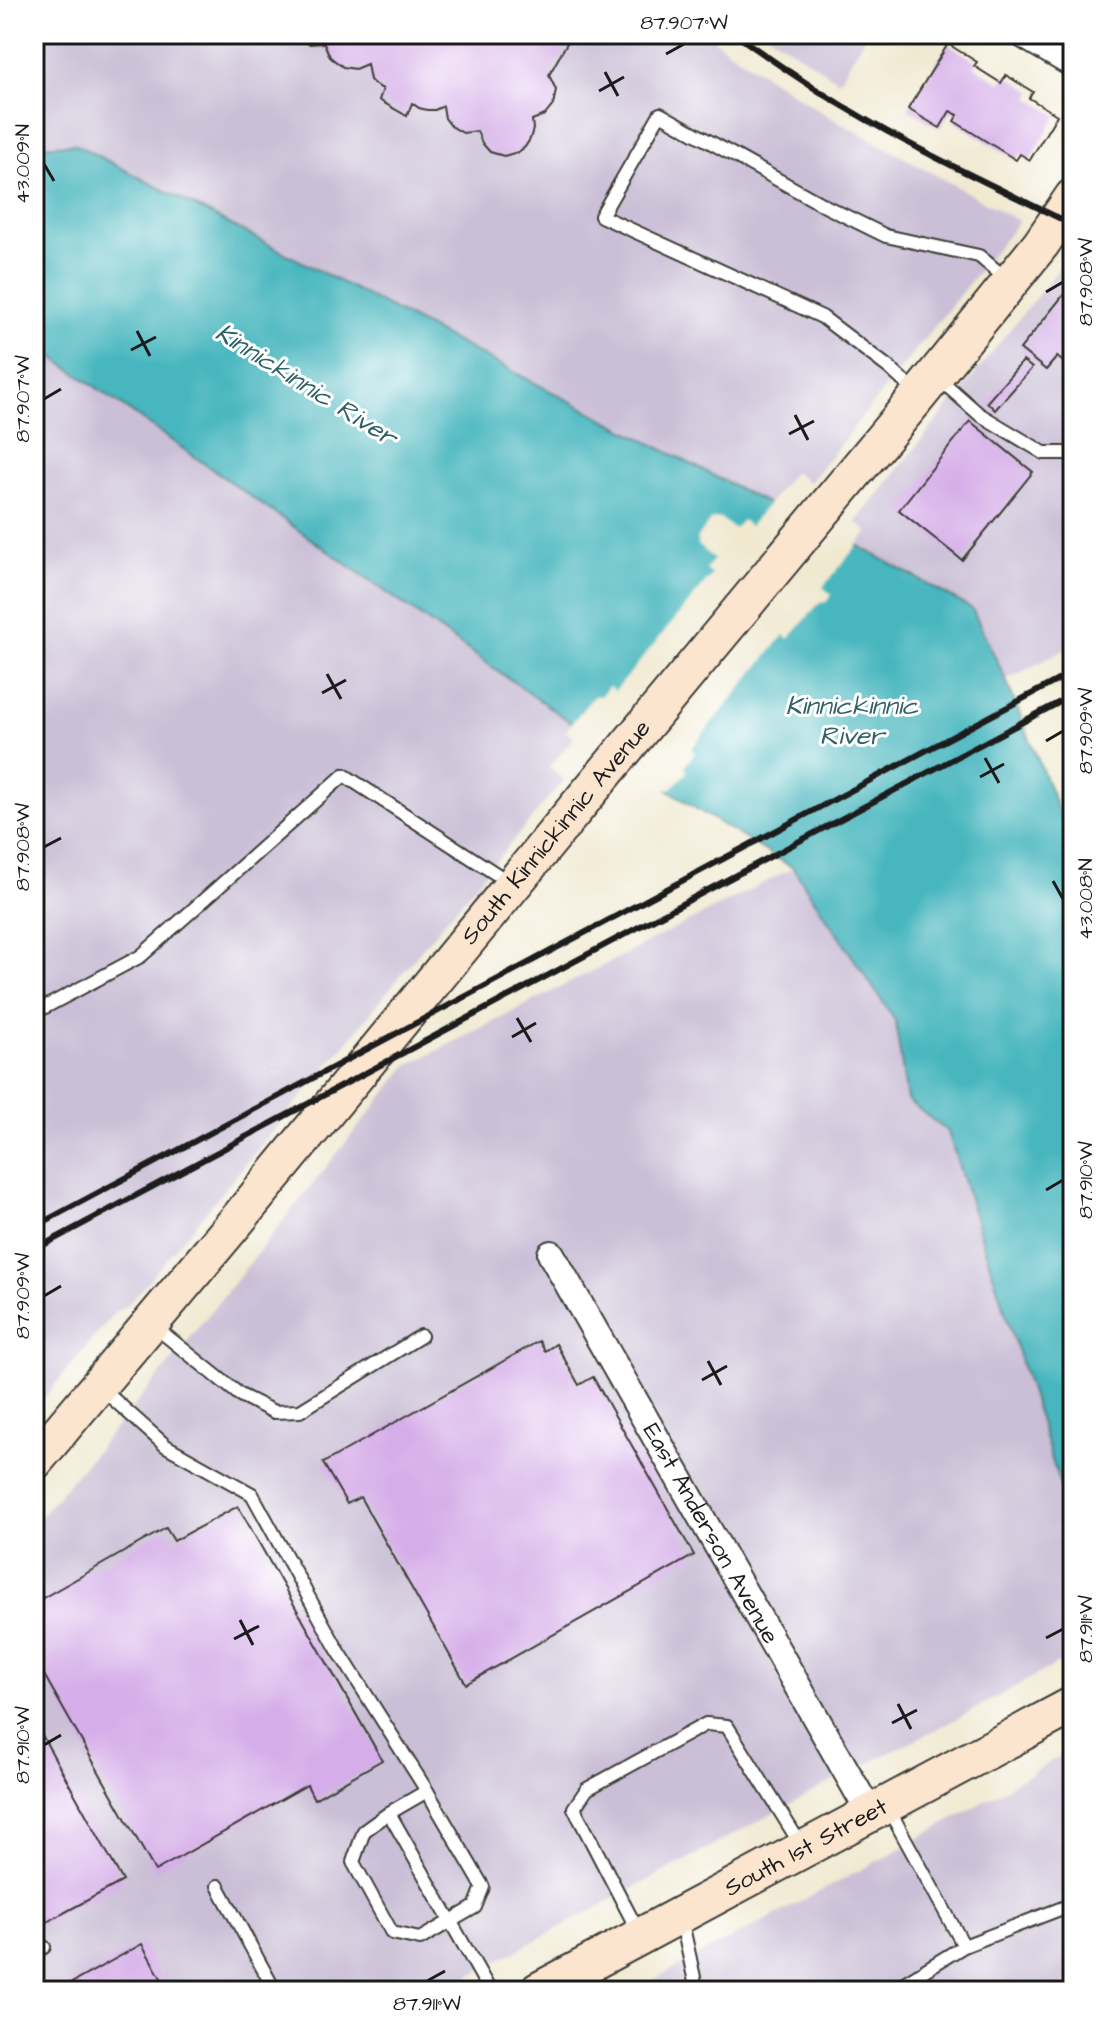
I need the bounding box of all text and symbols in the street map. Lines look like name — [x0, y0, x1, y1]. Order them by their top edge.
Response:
text: 87.907°W — [640, 9, 728, 37]
text: 43.009°N — [9, 124, 37, 204]
text: 87.908°W — [1072, 238, 1100, 326]
water label: Kinnickinnic River — [209, 315, 406, 457]
text: 87.907°W — [9, 355, 37, 443]
text: 87.909°W — [1072, 687, 1100, 774]
water label: Kinnickinnic River — [786, 688, 919, 754]
street label: South Kinnickinnic Avenue — [453, 713, 659, 952]
text: 87.908°W — [9, 803, 37, 891]
text: 43.008°N — [1072, 858, 1100, 940]
text: 87.910°W — [1072, 1141, 1100, 1219]
text: 87.909°W — [9, 1252, 37, 1339]
street label: East Anderson Avenue — [634, 1417, 787, 1650]
text: 87.911°W — [1072, 1595, 1100, 1663]
text: 87.910°W — [9, 1706, 37, 1784]
street label: South 1st Street — [718, 1790, 894, 1905]
text: 87.911°W — [393, 1990, 461, 2018]

